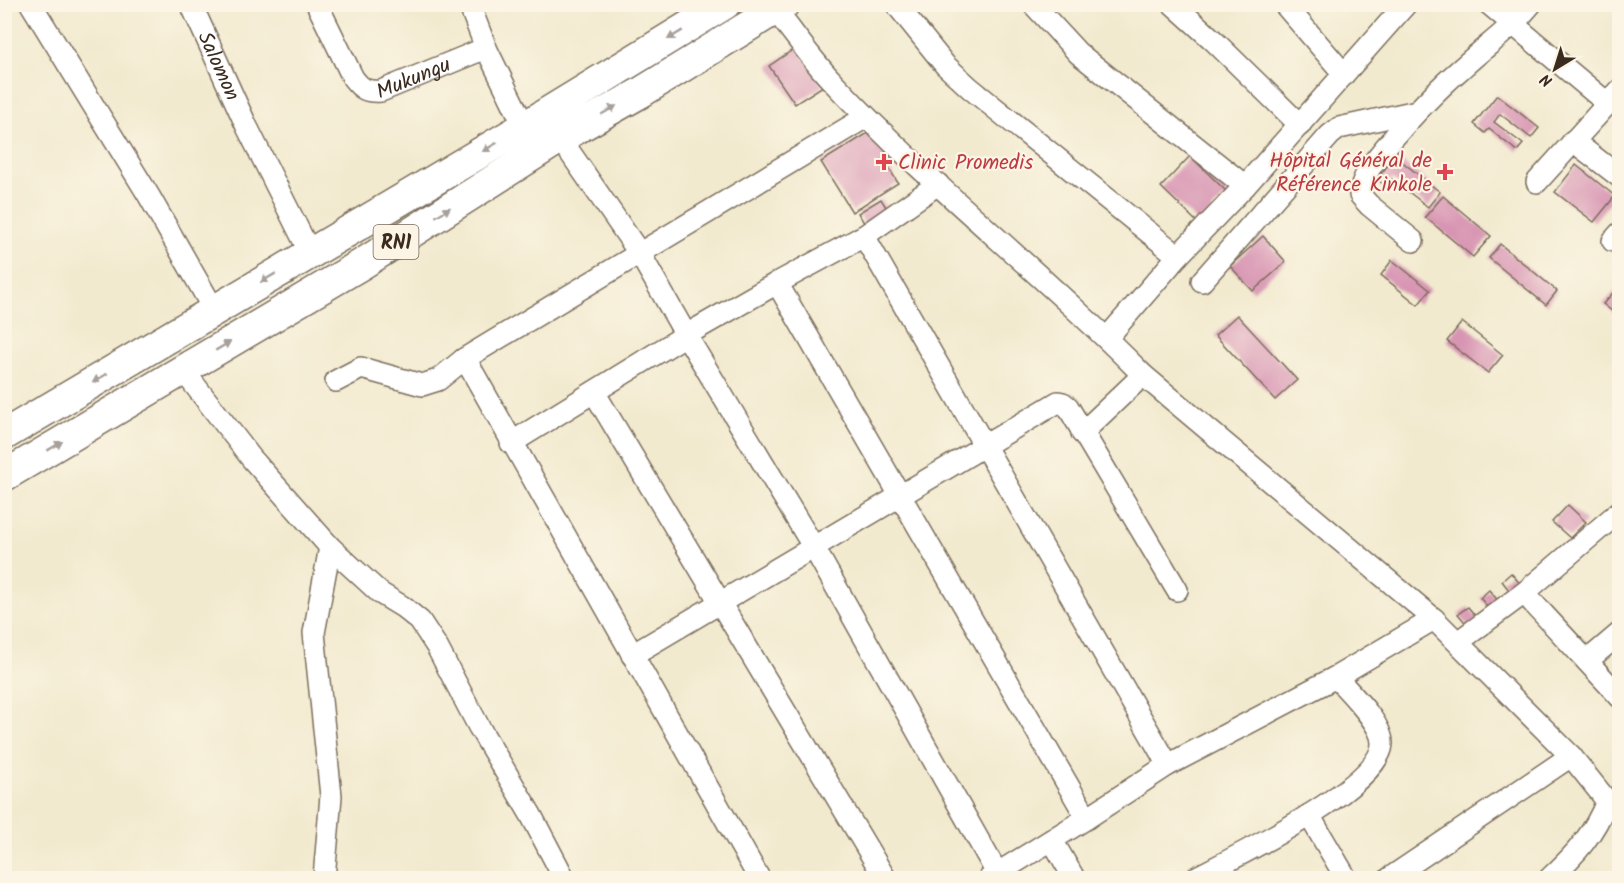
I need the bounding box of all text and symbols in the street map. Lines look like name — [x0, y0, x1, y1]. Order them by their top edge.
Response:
street label: Salomon — [188, 26, 248, 107]
one-way arrow — [667, 29, 683, 40]
north arrow — [1525, 39, 1585, 99]
street label: Mukungu — [372, 49, 456, 109]
text: N — [1535, 67, 1558, 93]
one-way arrow — [601, 105, 618, 115]
one-way arrow — [482, 141, 498, 152]
place label: Hôpital Général de Référence Kinkole — [1269, 145, 1433, 202]
place label: Clinic Promedis — [898, 147, 1033, 180]
marker: Clinic Promedis — [875, 153, 893, 171]
marker: Hôpital Général de Référence Kinkole — [1436, 163, 1454, 181]
one-way arrow — [435, 207, 451, 218]
road number: RN1 — [374, 225, 418, 259]
one-way arrow — [259, 273, 276, 283]
one-way arrow — [215, 341, 231, 352]
one-way arrow — [92, 372, 108, 383]
one-way arrow — [47, 440, 63, 451]

